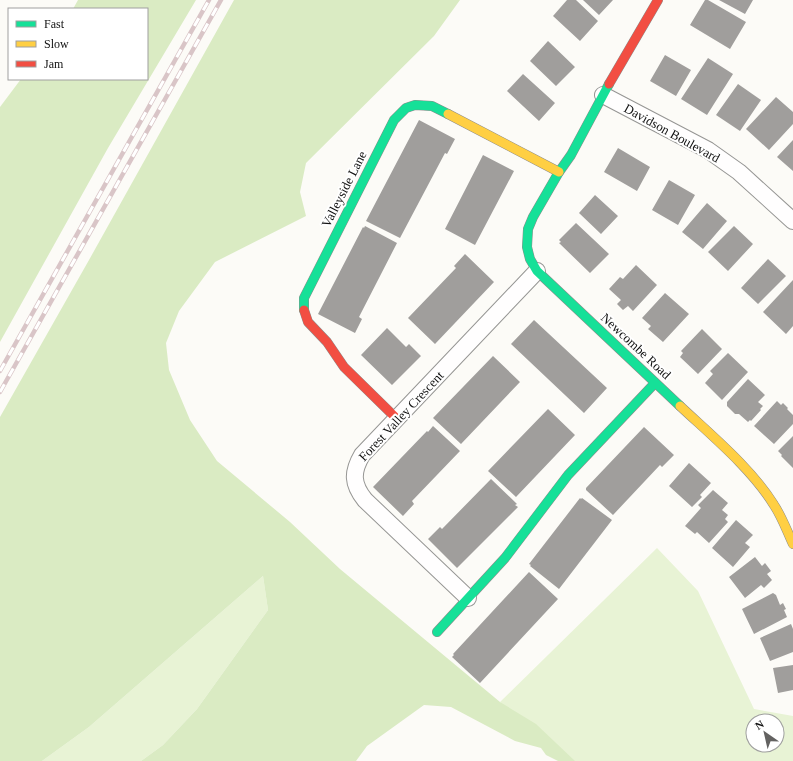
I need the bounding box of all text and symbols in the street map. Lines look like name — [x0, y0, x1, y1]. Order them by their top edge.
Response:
legend — [8, 8, 148, 80]
text: Fast — [44, 17, 65, 31]
text: Slow — [44, 37, 69, 51]
text: Jam — [44, 57, 64, 71]
street label: Davidson Boulevard — [621, 100, 723, 166]
street label: Valleyside Lane — [318, 148, 370, 230]
street label: Newcombe Road — [598, 310, 674, 382]
street label: Forest Valley Crescent — [355, 368, 447, 464]
north arrow — [745, 713, 785, 753]
text: N — [753, 717, 766, 732]

